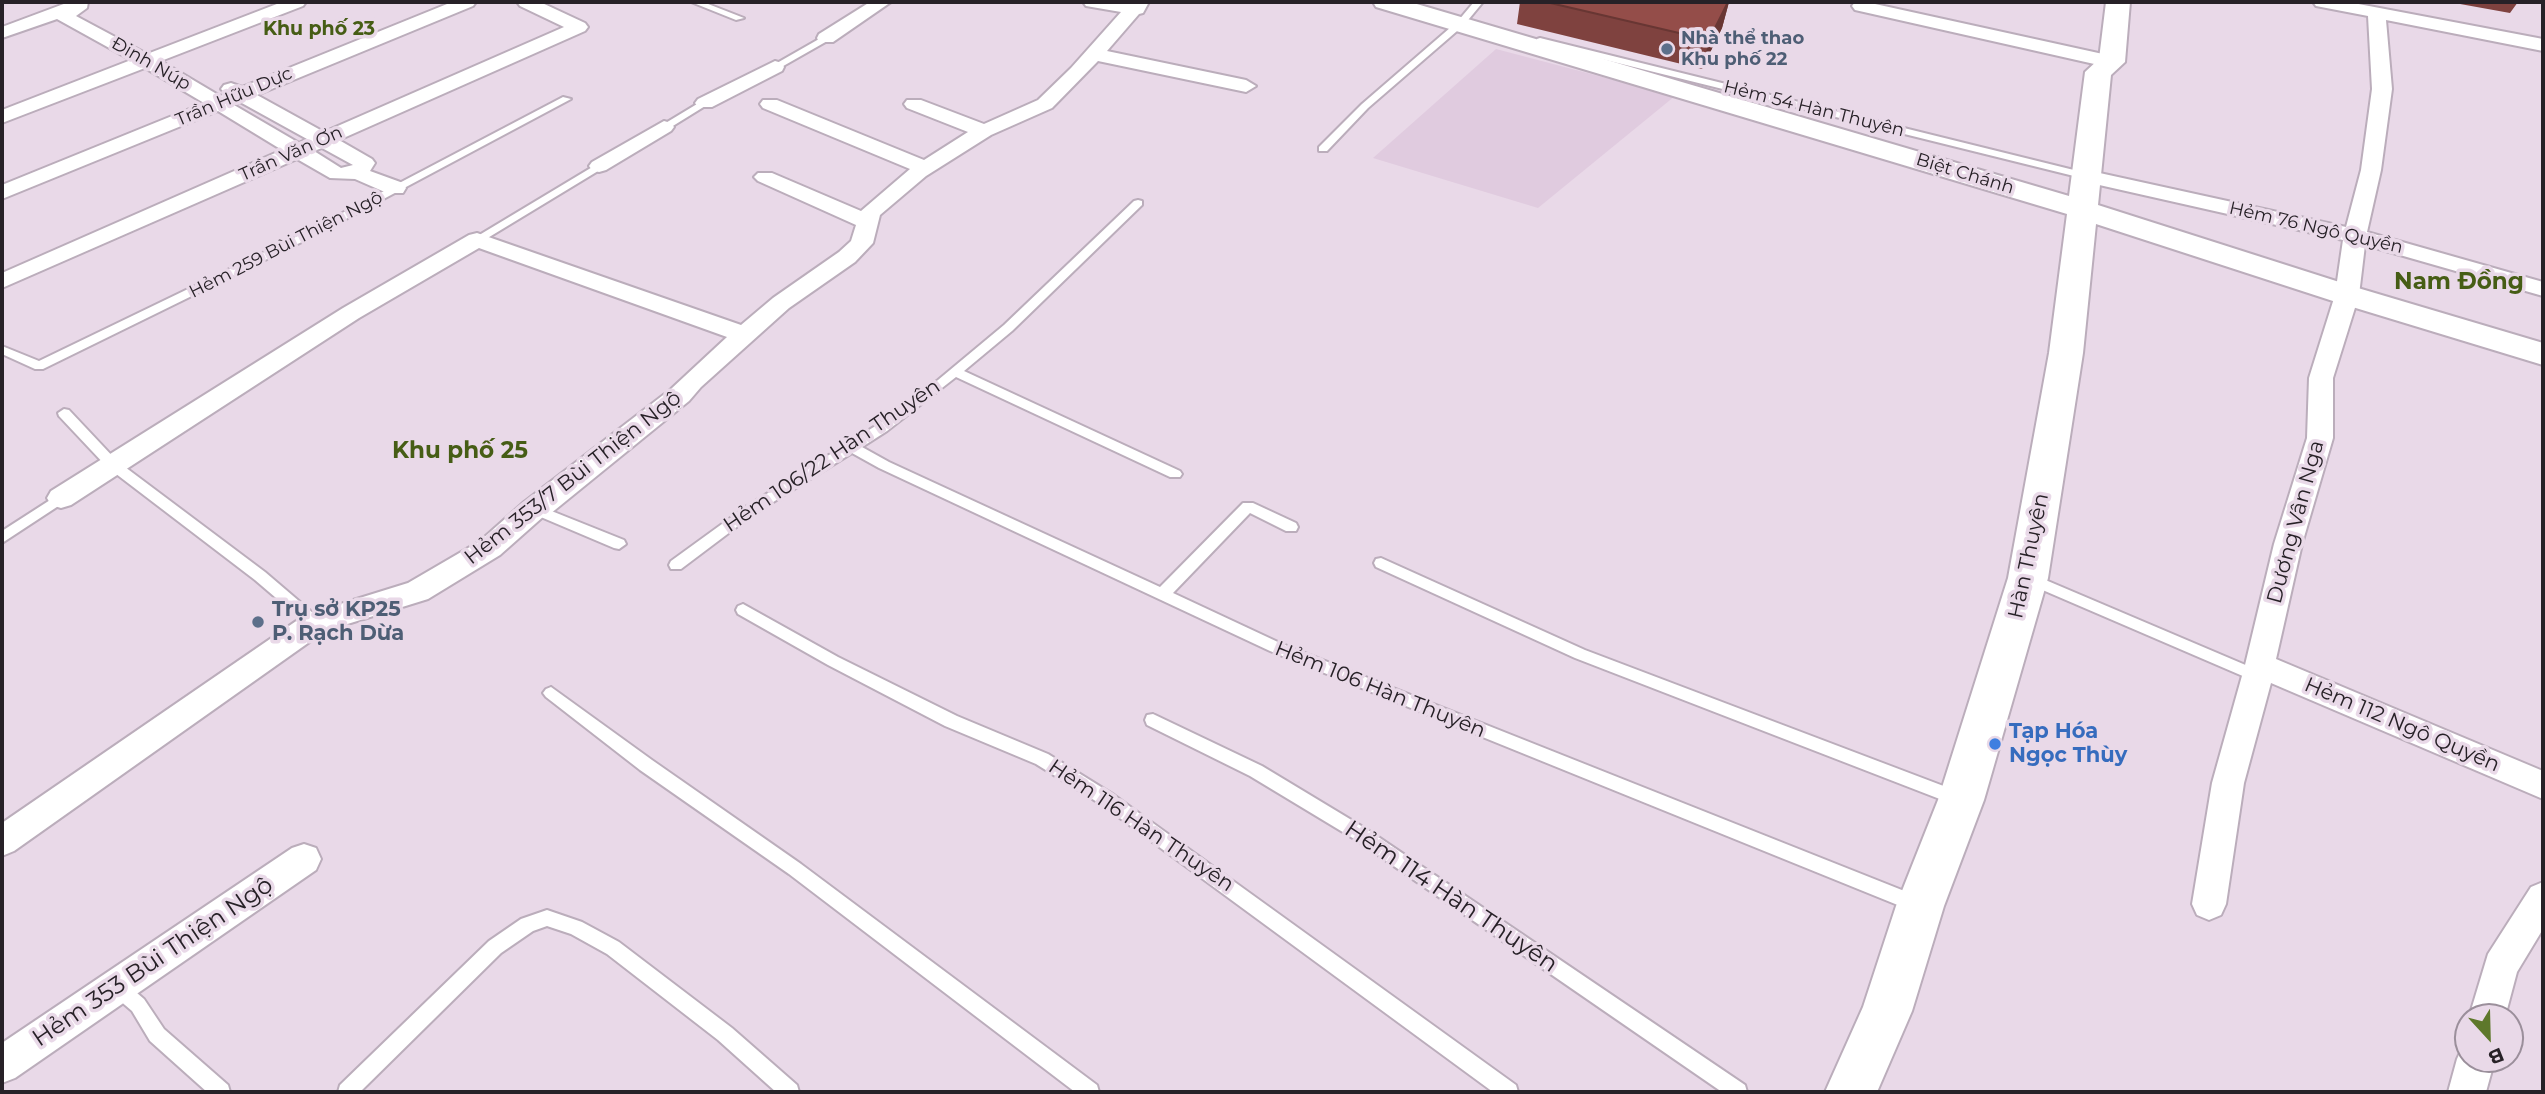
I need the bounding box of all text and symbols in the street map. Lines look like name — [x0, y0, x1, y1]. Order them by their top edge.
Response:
district label: Khu phố 23 — [263, 18, 375, 40]
place label: Nhà thể thao Khu phố 22 — [1681, 28, 1804, 70]
street label: Đinh Núp — [108, 33, 194, 95]
marker: Nhà thể thao Khu phố 22 — [1659, 41, 1675, 57]
street label: Trần Hữu Dực — [173, 63, 295, 131]
street label: Hẻm 54 Hàn Thuyên — [1721, 76, 1907, 142]
street label: Trần Văn Ơn — [236, 122, 346, 186]
street label: Biệt Chánh — [1913, 149, 2017, 199]
street label: Hẻm 259 Bùi Thiện Ngộ — [186, 187, 386, 303]
street label: Hẻm 76 Ngô Quyền — [2227, 197, 2405, 259]
district label: Nam Đồng — [2394, 268, 2524, 296]
street label: Hẻm 106/22 Hàn Thuyên — [719, 374, 945, 538]
street label: Hẻm 353/7 Bùi Thiện Ngộ — [460, 386, 686, 570]
district label: Khu phố 25 — [392, 437, 528, 465]
street label: Dương Vân Nga — [2262, 438, 2330, 606]
street label: Hàn Thuyên — [2003, 491, 2055, 621]
place label: Trụ sở KP25 P. Rạch Dừa — [272, 597, 404, 647]
marker: Trụ sở KP25 P. Rạch Dừa — [250, 614, 266, 630]
street label: Hẻm 106 Hàn Thuyên — [1271, 636, 1489, 744]
street label: Hẻm 112 Ngô Quyền — [2300, 672, 2504, 778]
place label: Tạp Hóa Ngọc Thùy — [2009, 719, 2127, 769]
marker: Tạp Hóa Ngọc Thùy — [1987, 736, 2003, 752]
street label: Hẻm 116 Hàn Thuyên — [1043, 754, 1239, 898]
street label: Hẻm 114 Hàn Thuyên — [1339, 815, 1563, 979]
street label: Hẻm 353 Bùi Thiện Ngộ — [27, 871, 279, 1053]
north arrow — [2454, 1003, 2524, 1073]
text: B — [2485, 1043, 2507, 1069]

